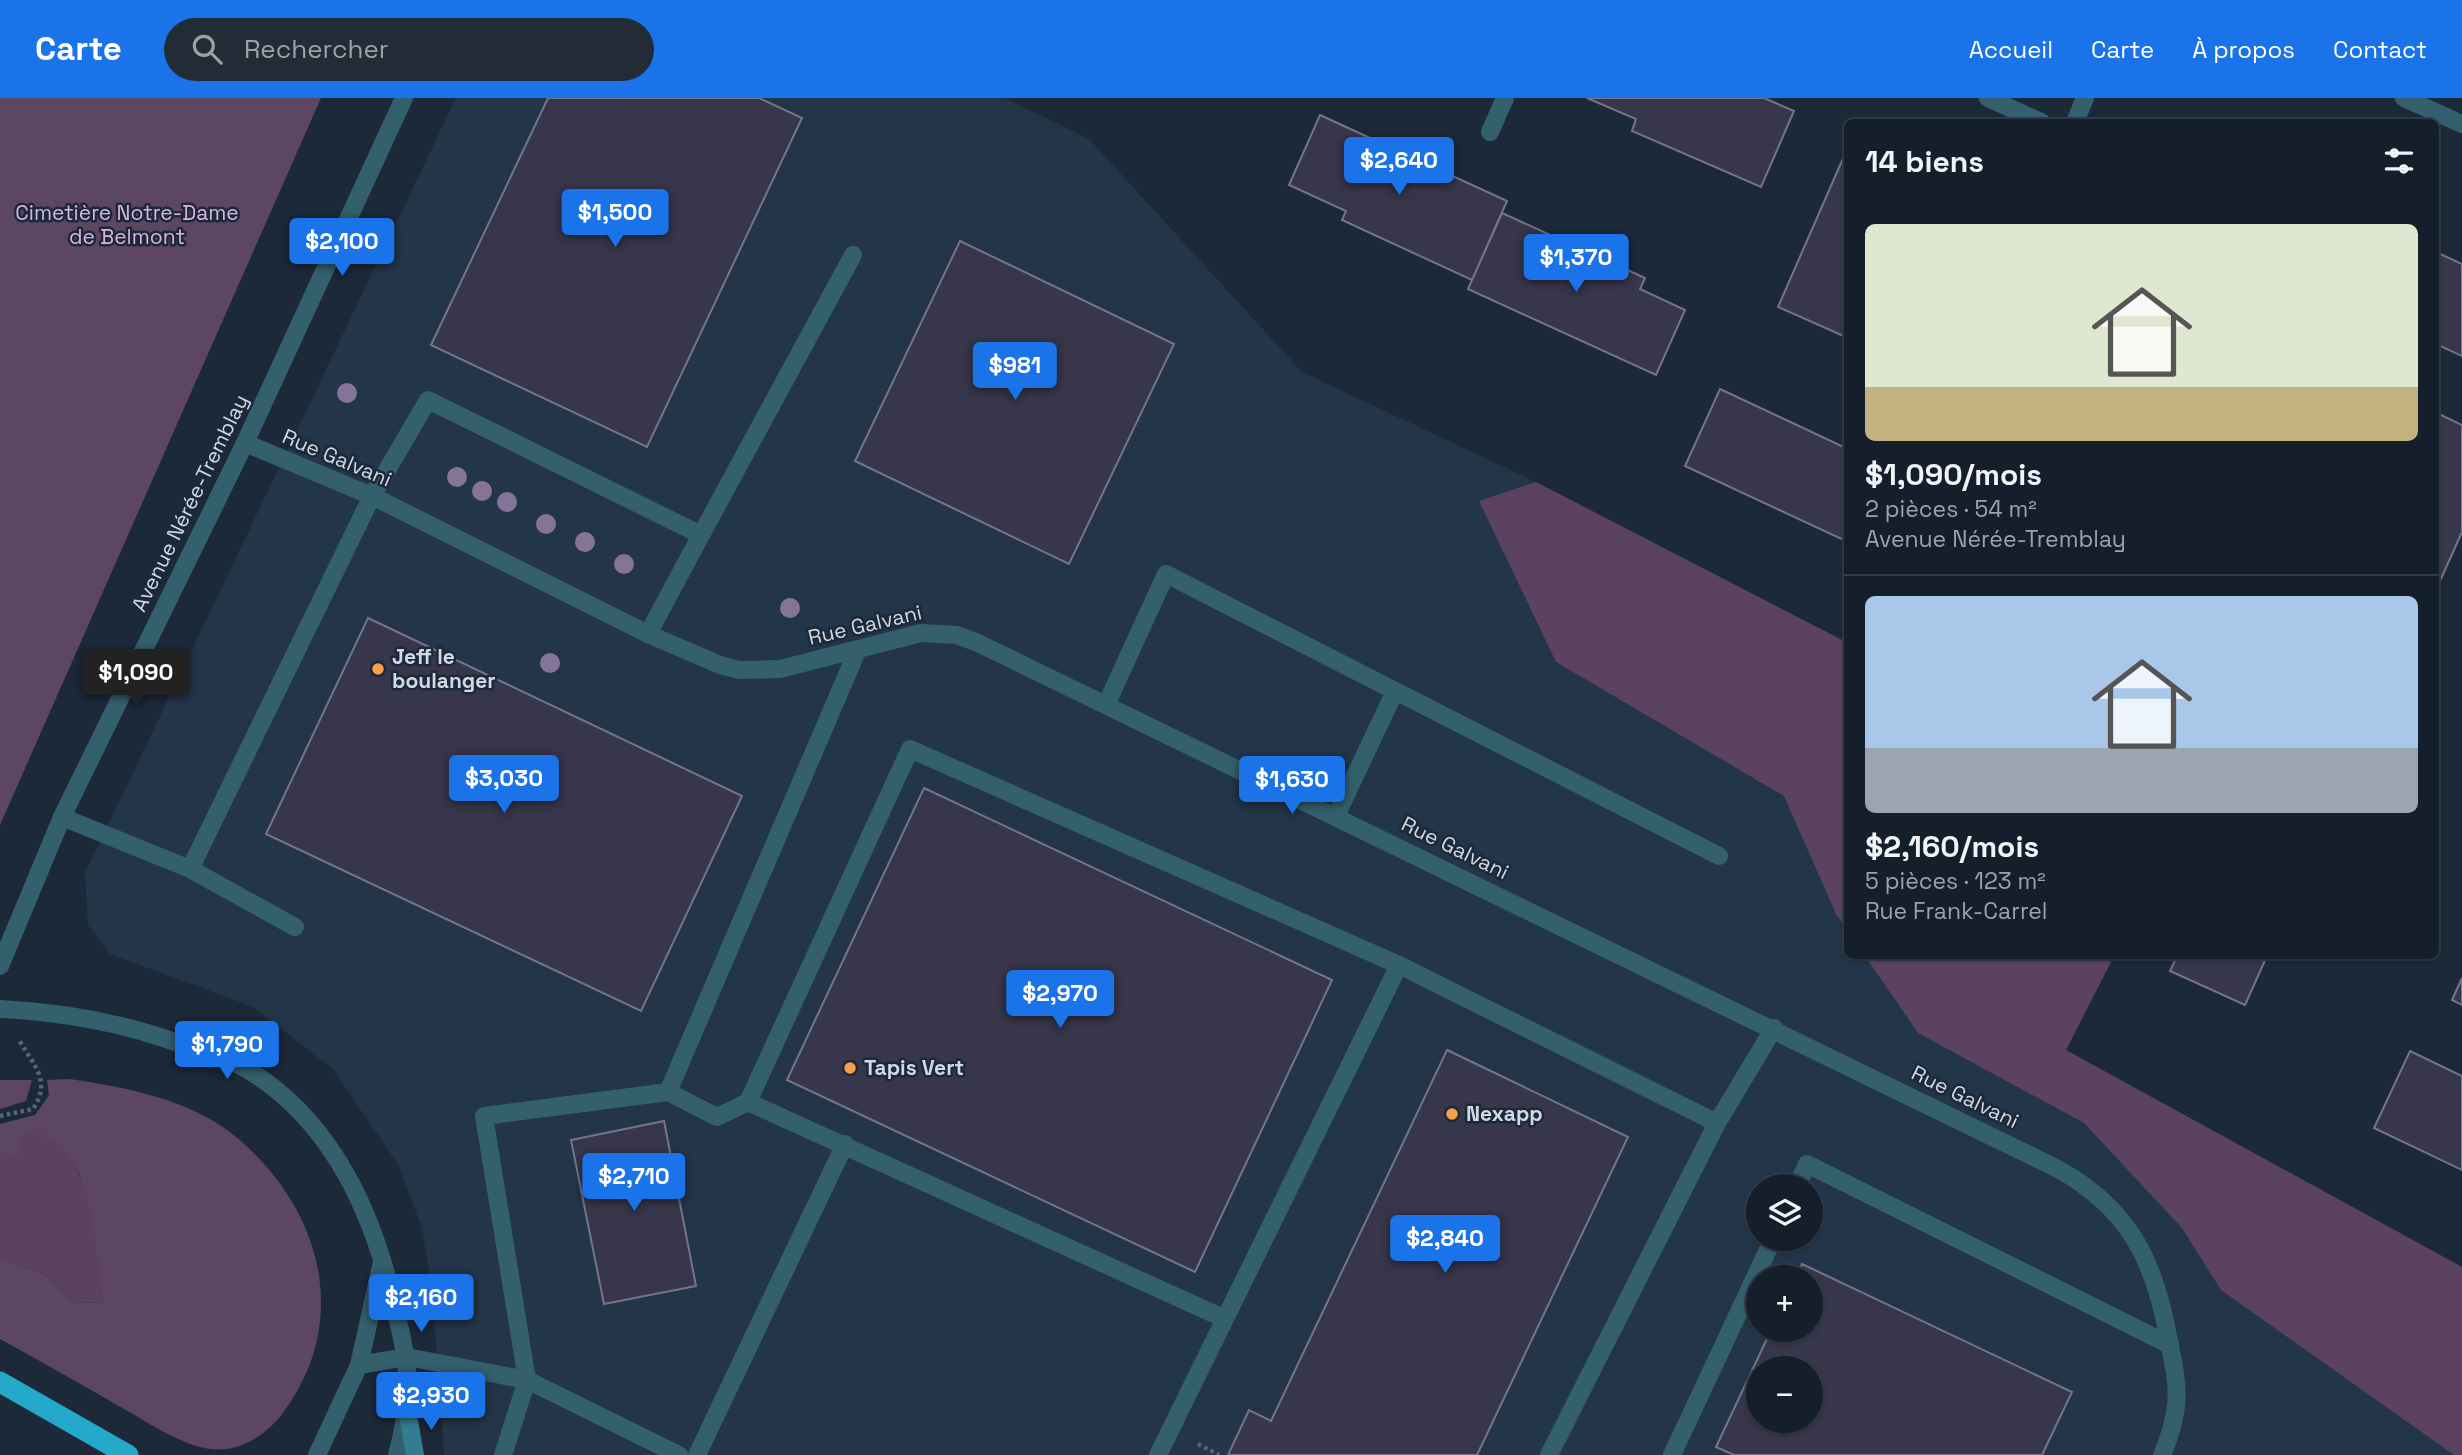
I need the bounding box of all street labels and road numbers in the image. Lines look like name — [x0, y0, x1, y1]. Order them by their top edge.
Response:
street label: Avenue Nérée-Tremblay — [125, 390, 254, 616]
street label: Rue Galvani — [278, 422, 396, 493]
street label: Rue Galvani — [805, 598, 924, 651]
street label: Rue Galvani — [1397, 810, 1513, 885]
street label: Rue Galvani — [1907, 1059, 2023, 1134]

